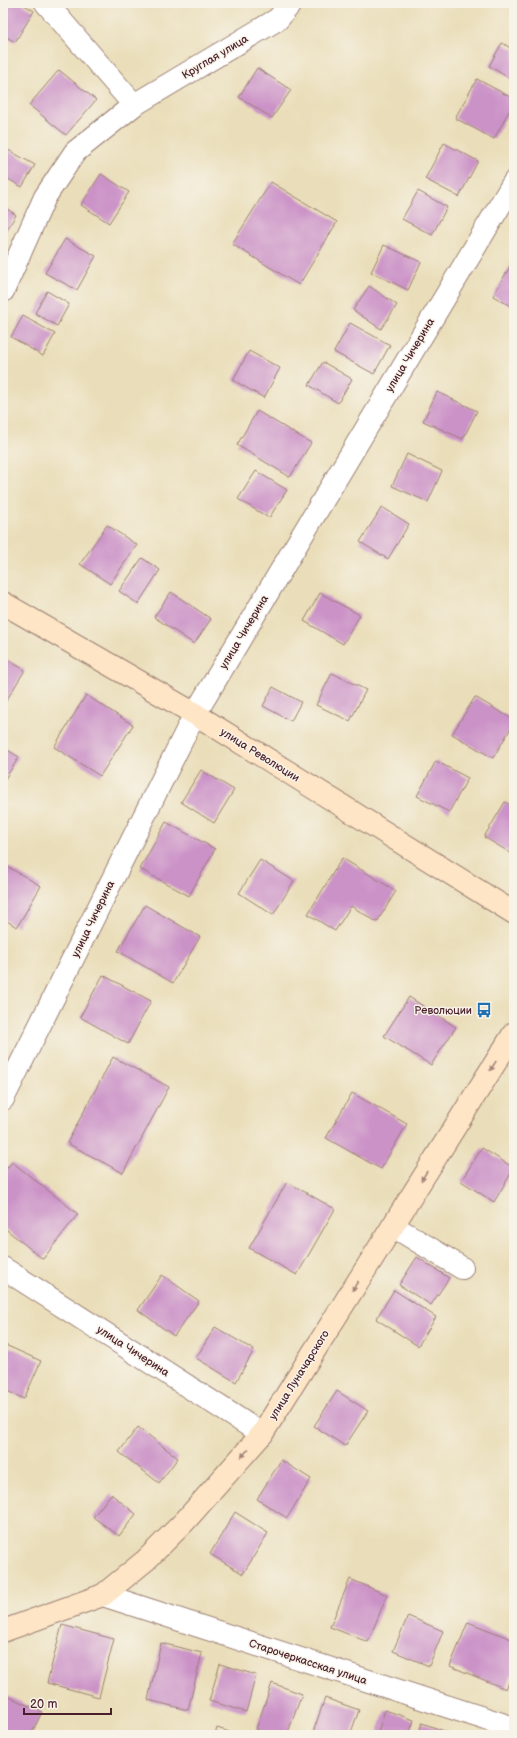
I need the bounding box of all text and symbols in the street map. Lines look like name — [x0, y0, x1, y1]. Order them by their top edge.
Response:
street label: Круглая улица — [180, 32, 251, 82]
street label: улица Чичерина — [383, 315, 437, 394]
street label: улица Чичерина — [217, 592, 271, 671]
street label: улица Революции — [218, 725, 302, 785]
street label: улица Чичерина — [69, 878, 117, 959]
bus stop icon: Революции — [475, 1001, 493, 1019]
place label: Революции — [414, 1004, 472, 1017]
one-way arrow — [489, 1061, 497, 1072]
one-way arrow — [420, 1171, 428, 1182]
one-way arrow — [351, 1281, 358, 1292]
street label: улица Чичерина — [94, 1323, 172, 1380]
street label: улица Луначарского — [266, 1328, 332, 1422]
one-way arrow — [240, 1448, 249, 1459]
street label: Старочеркасская улица — [247, 1637, 369, 1687]
scale bar — [24, 1690, 111, 1716]
text: 20 m — [30, 1697, 57, 1712]

